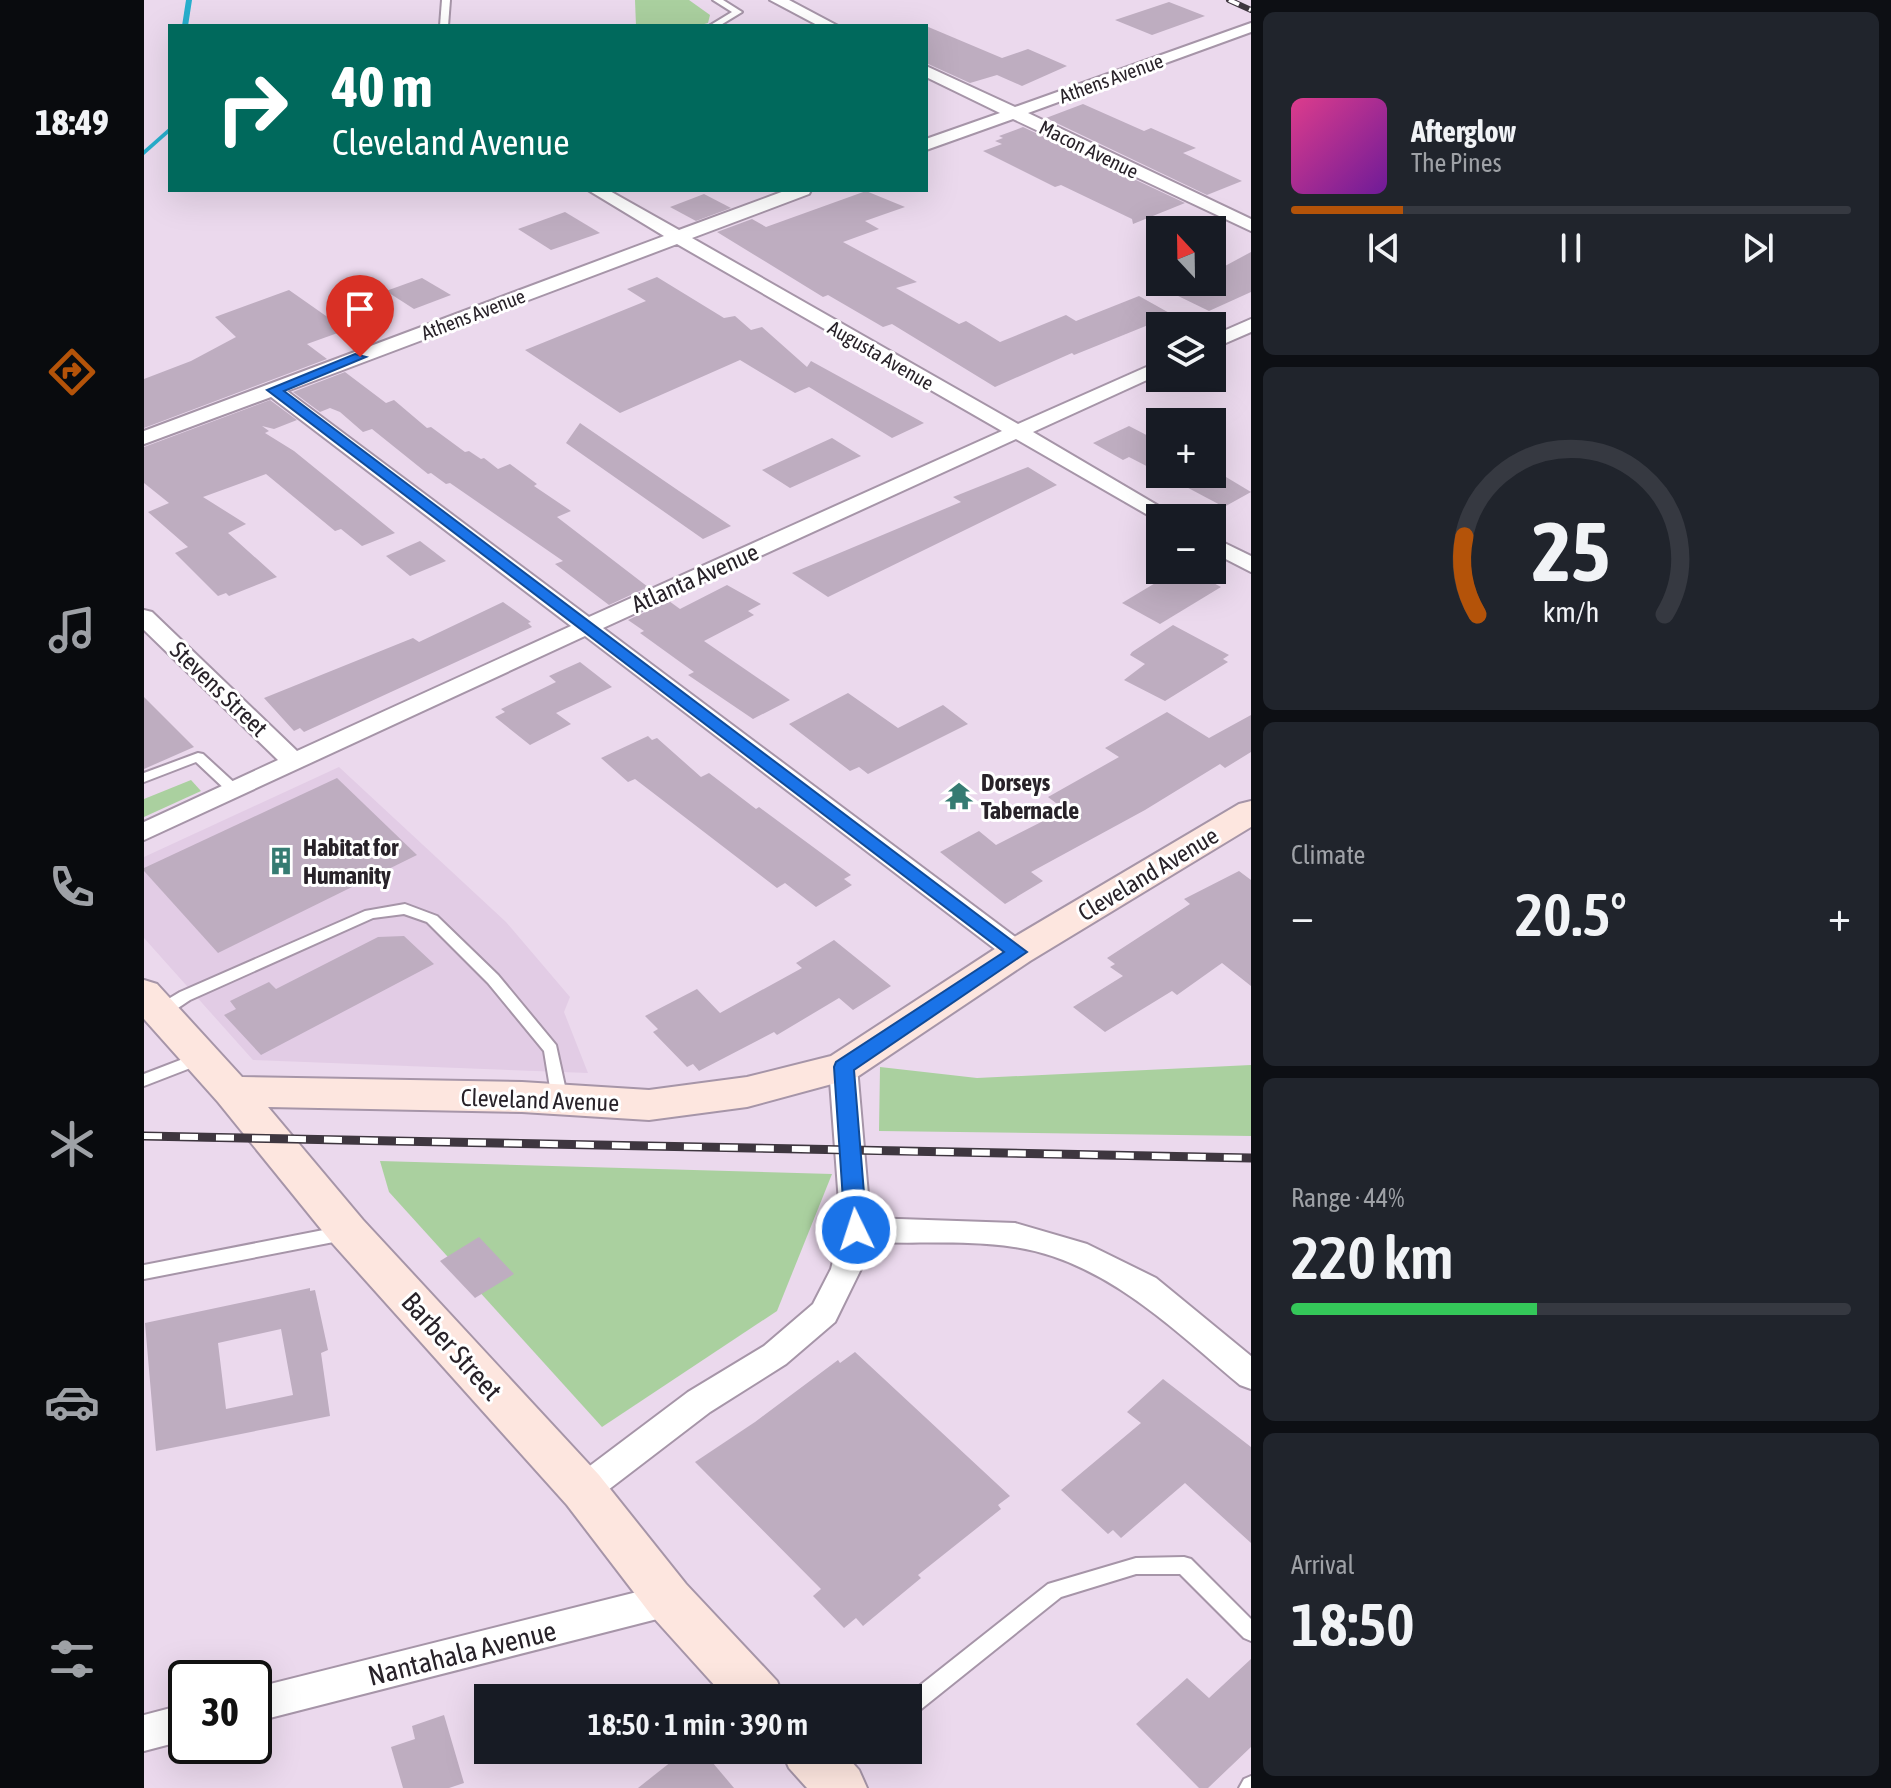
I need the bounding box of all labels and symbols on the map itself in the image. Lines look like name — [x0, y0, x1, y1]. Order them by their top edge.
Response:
street label: Athens Avenue — [1056, 49, 1166, 107]
street label: Macon Avenue — [1036, 115, 1142, 183]
north arrow — [1146, 216, 1226, 296]
pin — [326, 275, 394, 357]
street label: Athens Avenue — [418, 284, 528, 344]
street label: Augusta Avenue — [824, 316, 938, 394]
street label: Atlanta Avenue — [628, 538, 762, 618]
street label: Stevens Street — [165, 636, 273, 742]
place label: Dorseys Tabernacle — [981, 769, 1079, 824]
temple icon: Dorseys Tabernacle — [944, 781, 974, 811]
street label: Cleveland Avenue — [1073, 822, 1223, 926]
place label: Habitat for Humanity — [303, 834, 399, 889]
building icon: Habitat for Humanity — [266, 846, 296, 876]
street label: Cleveland Avenue — [460, 1084, 620, 1116]
position arrow — [814, 1188, 898, 1272]
street label: Barber Street — [395, 1285, 509, 1407]
street label: Nantahala Avenue — [365, 1614, 559, 1692]
speed limit sign: 30 — [168, 1660, 272, 1764]

